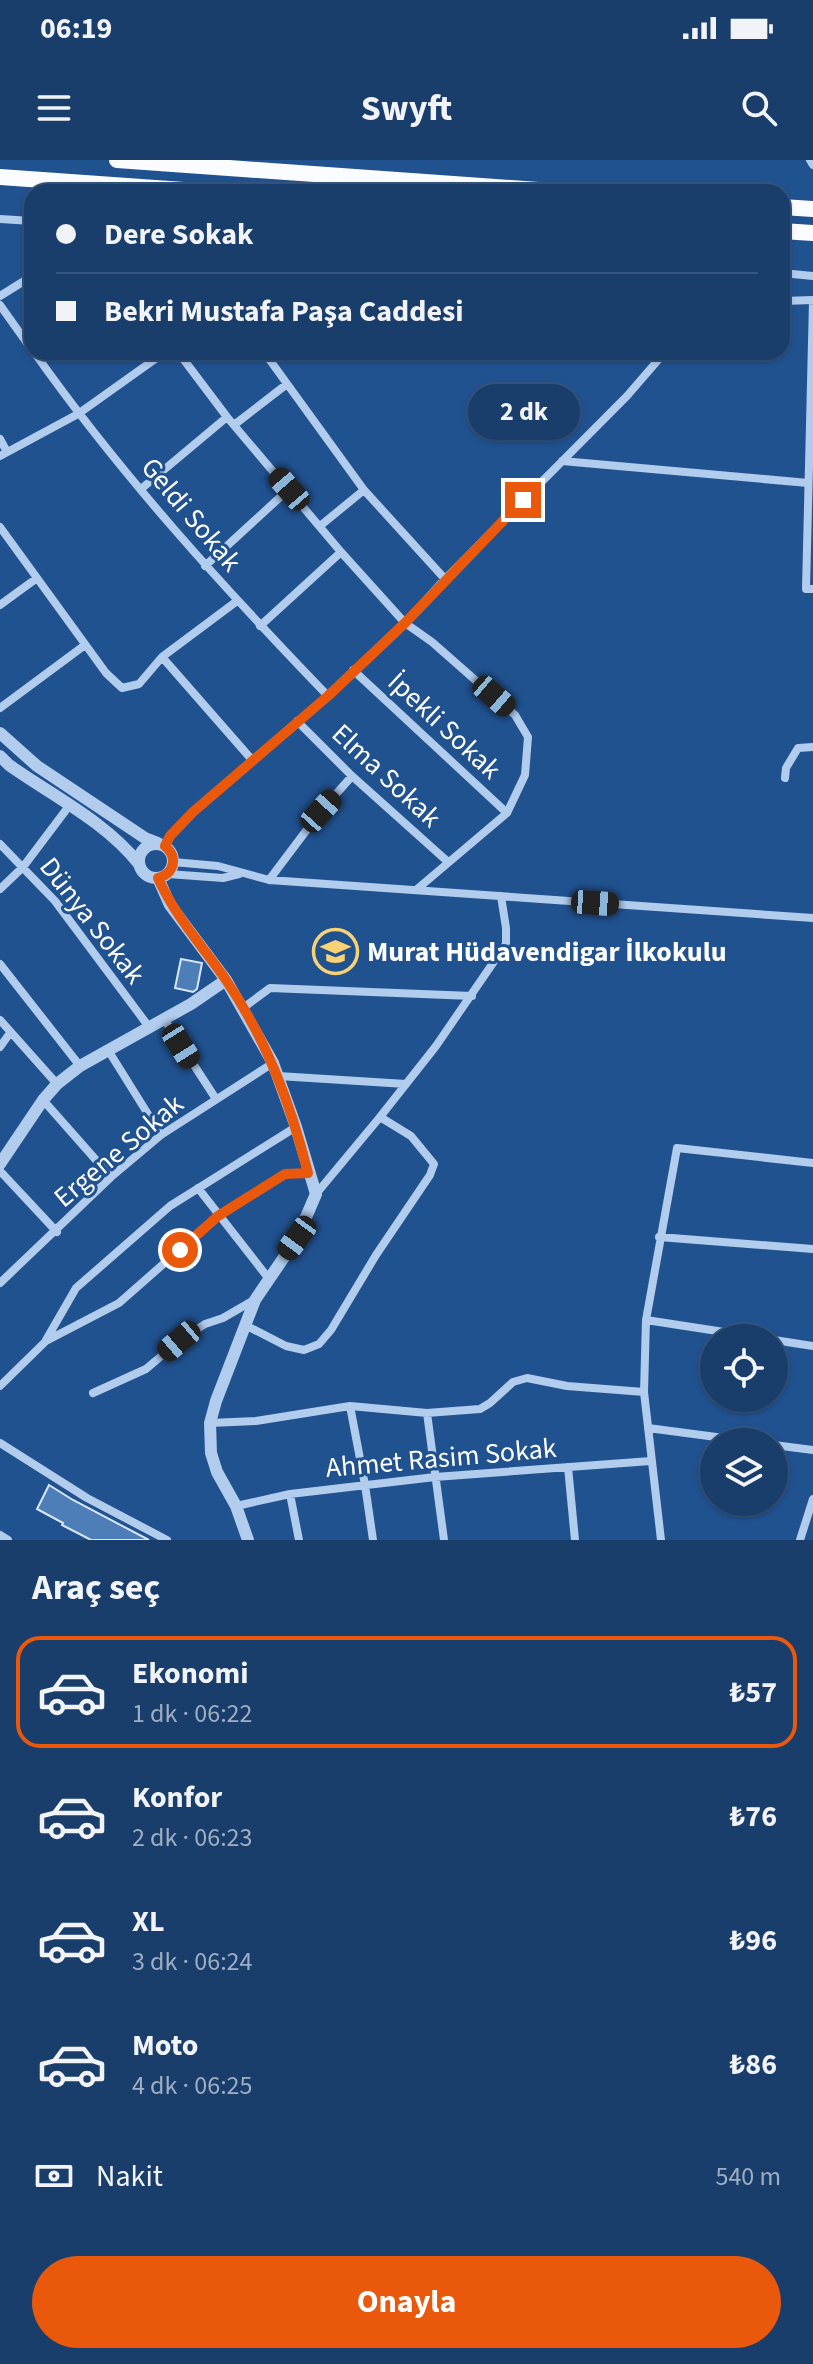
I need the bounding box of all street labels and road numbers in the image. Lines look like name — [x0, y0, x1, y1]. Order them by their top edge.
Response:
street label: Geldi Sokak — [132, 449, 251, 580]
street label: İpekli Sokak — [379, 663, 510, 789]
street label: Elma Sokak — [323, 715, 450, 837]
street label: Dünya Sokak — [30, 849, 155, 993]
street label: Ergene Sokak — [45, 1084, 192, 1217]
street label: Ahmet Rasim Sokak — [324, 1428, 558, 1488]

